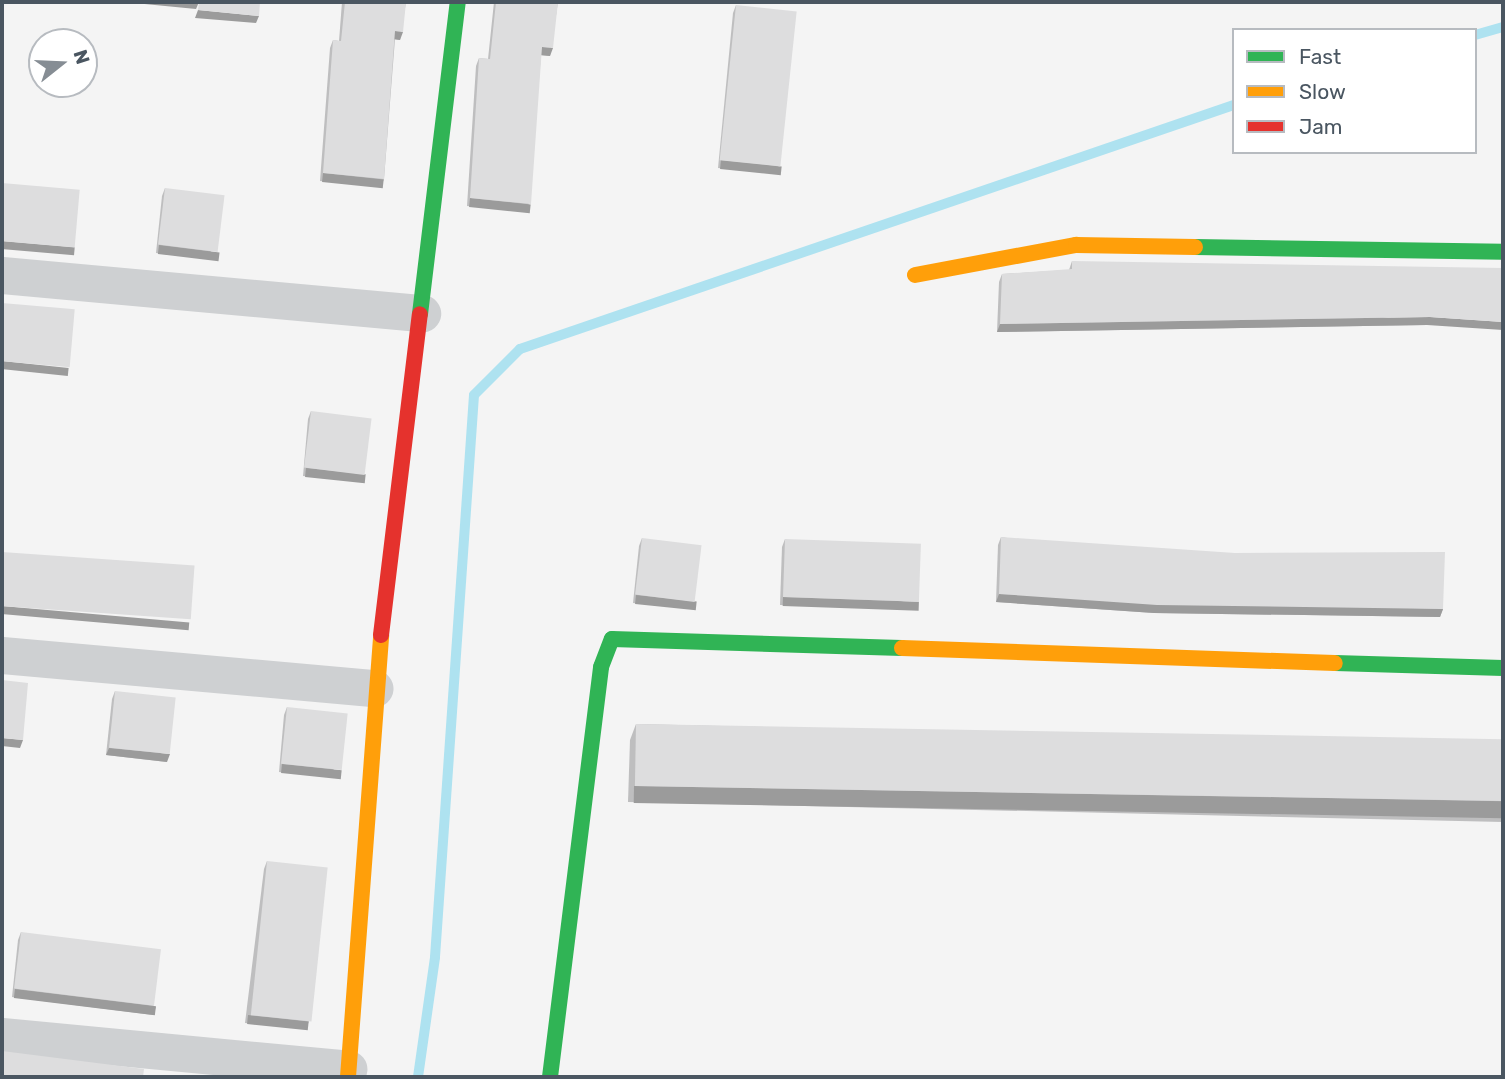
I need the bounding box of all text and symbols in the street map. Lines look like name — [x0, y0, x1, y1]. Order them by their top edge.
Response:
north arrow — [28, 28, 98, 98]
legend — [1232, 28, 1477, 154]
text: Fast — [1299, 44, 1341, 69]
text: N — [68, 47, 95, 67]
text: Slow — [1299, 79, 1346, 104]
text: Jam — [1299, 114, 1343, 139]

